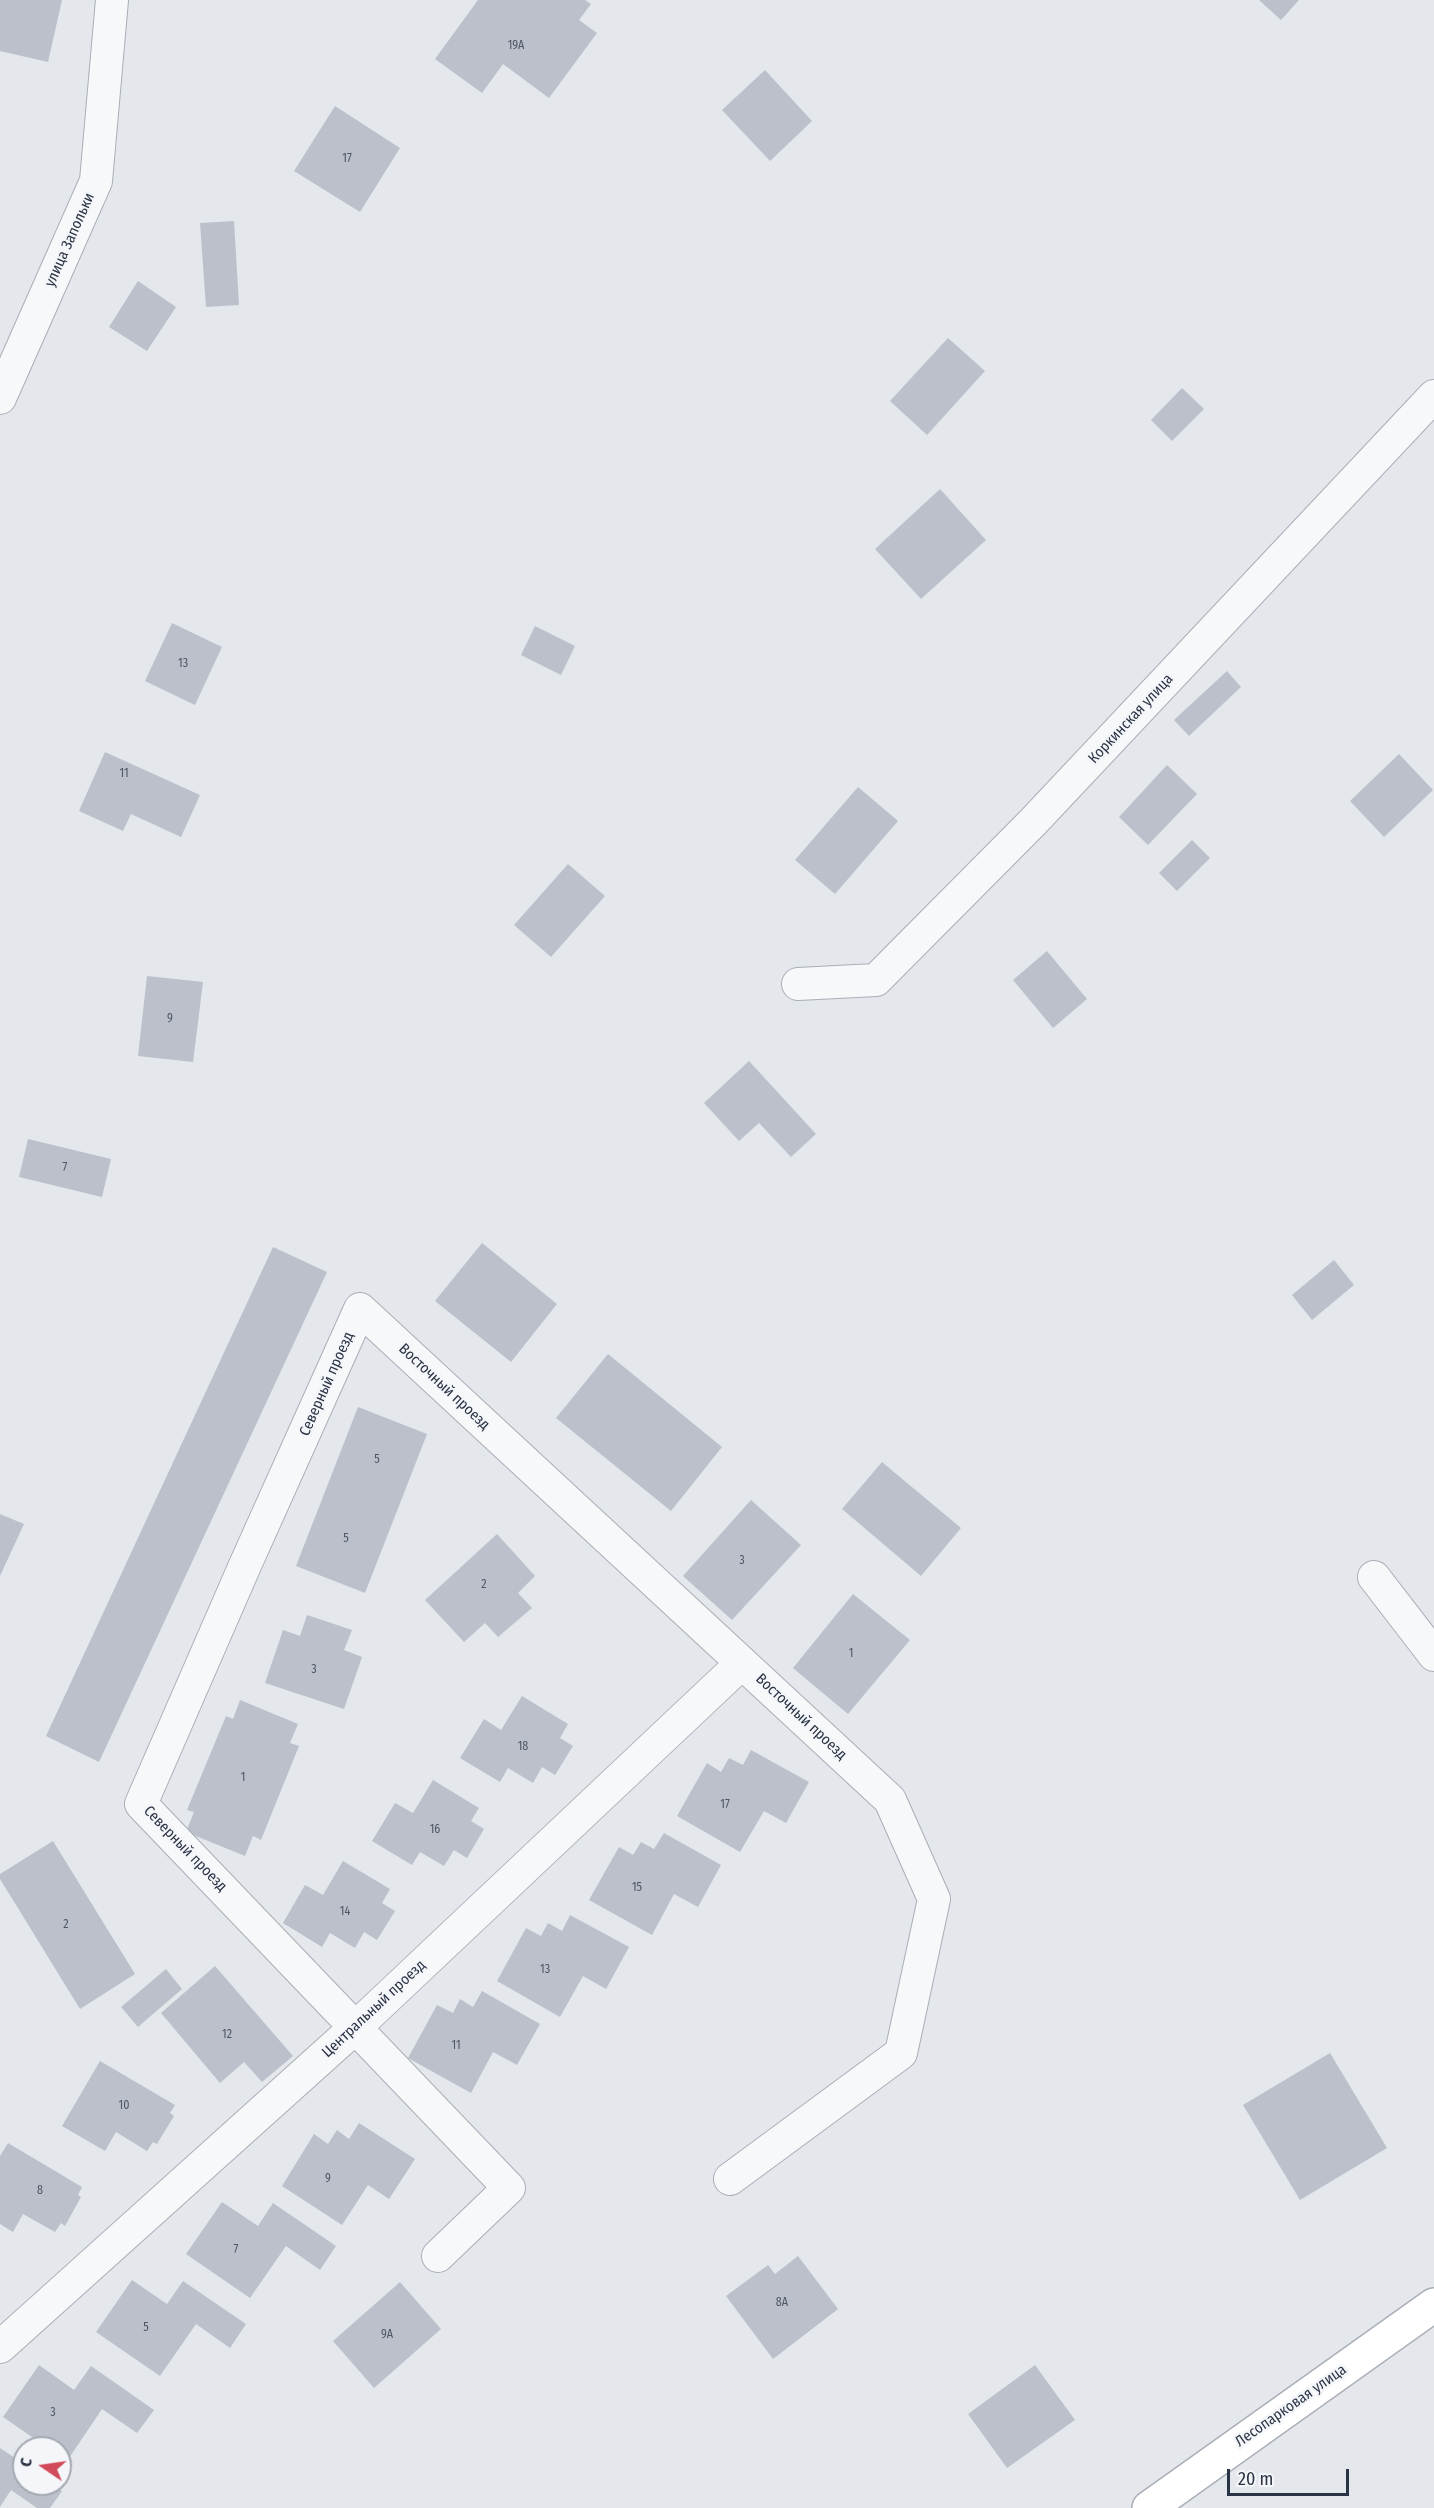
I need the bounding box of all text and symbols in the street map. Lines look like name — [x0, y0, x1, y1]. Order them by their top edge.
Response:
house number: 19А — [508, 39, 524, 53]
house number: 17 — [342, 152, 352, 166]
street label: улица Запольки — [41, 190, 99, 290]
house number: 13 — [178, 657, 188, 671]
street label: Коркинская улица — [1085, 670, 1177, 768]
house number: 11 — [119, 767, 129, 781]
house number: 9 — [167, 1012, 173, 1026]
house number: 7 — [63, 1161, 67, 1175]
street label: Северный проезд — [296, 1329, 358, 1439]
street label: Восточный проезд — [395, 1340, 493, 1434]
house number: 5 — [374, 1453, 380, 1467]
house number: 5 — [343, 1532, 349, 1546]
house number: 3 — [739, 1554, 745, 1568]
house number: 2 — [481, 1578, 487, 1592]
house number: 1 — [849, 1647, 853, 1661]
house number: 3 — [311, 1663, 317, 1677]
street label: Восточный проезд — [752, 1670, 850, 1764]
house number: 18 — [518, 1740, 528, 1754]
house number: 1 — [241, 1771, 245, 1785]
house number: 17 — [720, 1798, 730, 1812]
street label: Северный проезд — [140, 1802, 230, 1896]
house number: 16 — [430, 1823, 440, 1837]
house number: 15 — [632, 1881, 642, 1895]
house number: 14 — [340, 1905, 350, 1919]
house number: 2 — [63, 1918, 69, 1932]
street label: Центральный проезд — [319, 1956, 429, 2062]
house number: 13 — [540, 1963, 550, 1977]
house number: 12 — [222, 2028, 232, 2042]
house number: 11 — [451, 2039, 461, 2053]
house number: 10 — [119, 2099, 129, 2113]
house number: 9 — [325, 2172, 331, 2186]
house number: 8 — [37, 2184, 43, 2198]
house number: 7 — [234, 2243, 238, 2257]
house number: 8А — [776, 2296, 788, 2310]
house number: 5 — [143, 2321, 149, 2335]
house number: 9А — [381, 2328, 393, 2342]
street label: Лесопарковая улица — [1232, 2361, 1350, 2451]
house number: 3 — [50, 2406, 56, 2420]
north arrow — [12, 2436, 72, 2496]
text: С — [16, 2456, 36, 2469]
scale bar — [1230, 2457, 1352, 2495]
text: 20 m — [1238, 2468, 1273, 2490]

